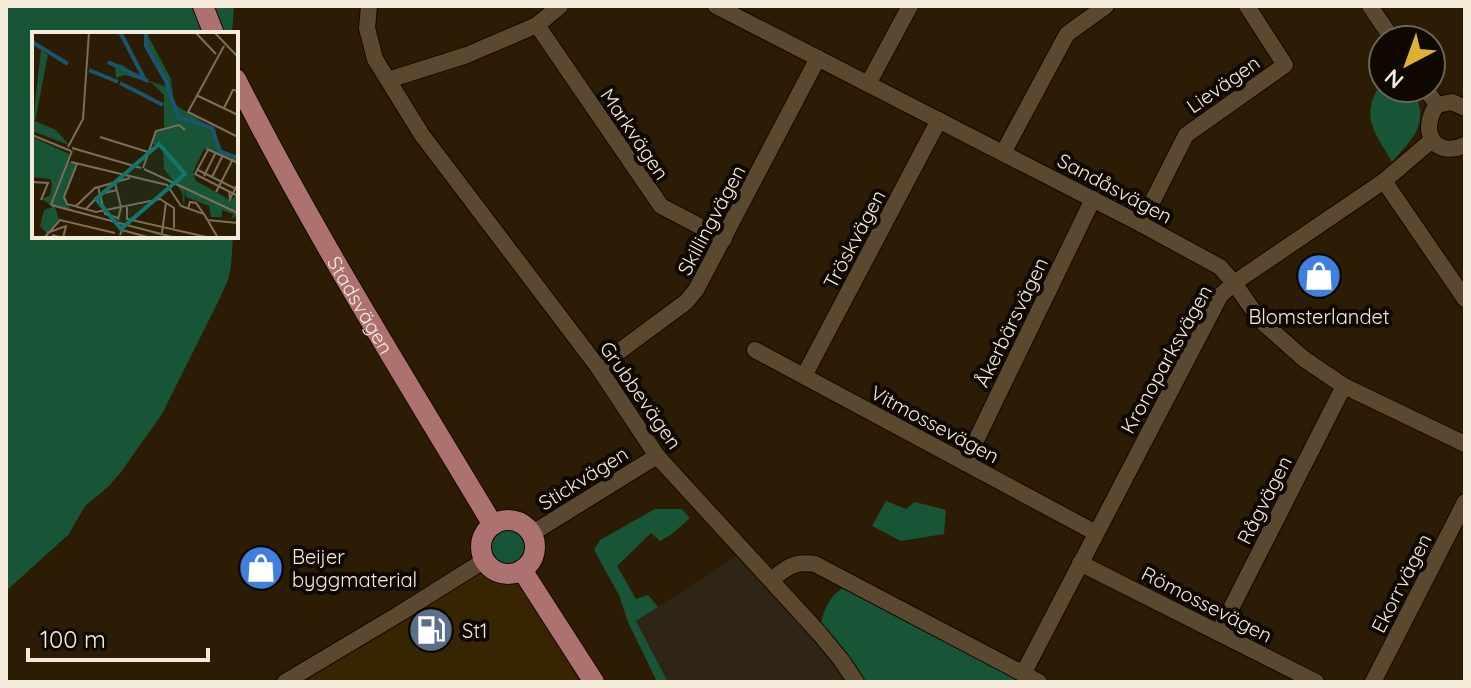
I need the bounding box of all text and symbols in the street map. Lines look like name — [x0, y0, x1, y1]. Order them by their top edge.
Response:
north arrow — [1367, 24, 1447, 104]
inset map — [32, 32, 238, 238]
street label: Lievägen — [1182, 50, 1264, 118]
text: N — [1379, 63, 1409, 95]
street label: Markvägen — [595, 84, 675, 184]
street label: Sandåsvägen — [1053, 147, 1177, 229]
street label: Skillingvägen — [671, 161, 751, 279]
street label: Tröskvägen — [818, 185, 890, 293]
street label: Stadsvägen — [322, 251, 399, 358]
shop icon: Blomsterlandet — [1295, 252, 1343, 300]
street label: Åkerbärsvägen — [969, 253, 1053, 391]
street label: Kronoparksvägen — [1115, 280, 1217, 438]
place label: Blomsterlandet — [1248, 304, 1390, 329]
street label: Grubbevägen — [595, 336, 687, 454]
street label: Vitmossevägen — [866, 380, 1004, 468]
street label: Stickvägen — [534, 441, 632, 515]
street label: Rågvägen — [1231, 452, 1297, 548]
street label: Ekorrvägen — [1365, 529, 1437, 637]
shop icon: Beijer byggmaterial — [237, 544, 285, 592]
place label: Beijer byggmaterial — [292, 544, 417, 592]
street label: Römossevägen — [1137, 560, 1277, 648]
fuel station icon: St1 — [407, 606, 455, 654]
scale bar — [28, 612, 208, 662]
place label: St1 — [462, 618, 487, 643]
text: 100 m — [40, 624, 106, 654]

